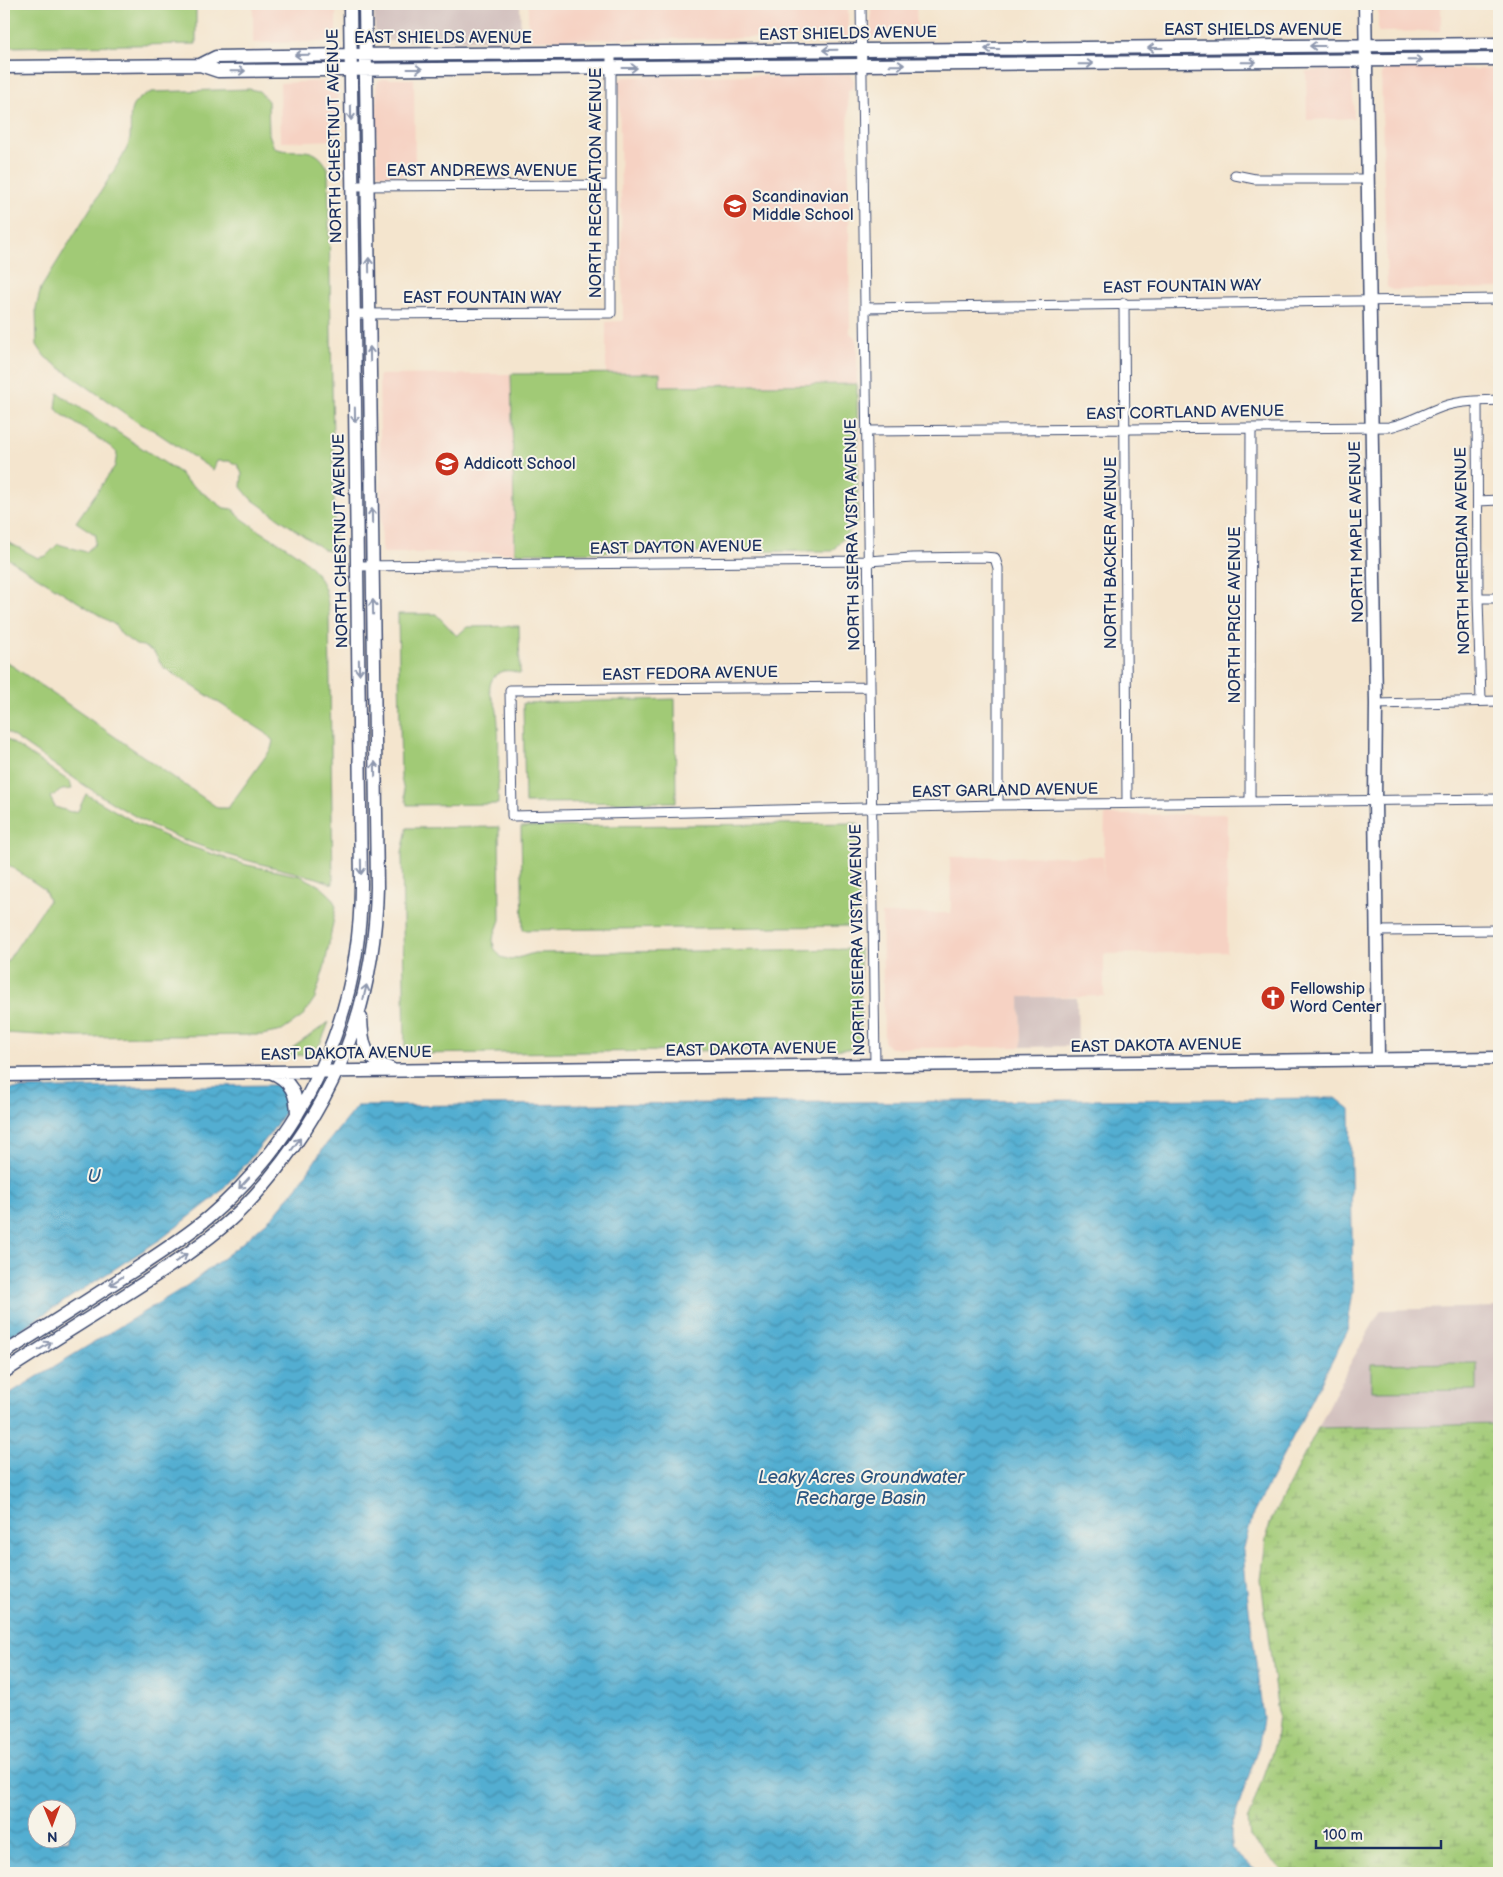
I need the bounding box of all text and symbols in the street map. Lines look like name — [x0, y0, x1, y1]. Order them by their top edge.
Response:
street label: EAST SHIELDS AVENUE — [1164, 21, 1342, 40]
street label: EAST SHIELDS AVENUE — [759, 23, 937, 45]
street label: NORTH CHESTNUT AVENUE — [324, 29, 346, 243]
street label: EAST SHIELDS AVENUE — [354, 29, 532, 48]
one-way arrow — [1309, 41, 1326, 51]
one-way arrow — [1147, 43, 1163, 52]
one-way arrow — [984, 44, 1000, 54]
one-way arrow — [822, 45, 838, 55]
one-way arrow — [294, 51, 310, 60]
one-way arrow — [1406, 56, 1422, 65]
one-way arrow — [1240, 57, 1256, 67]
one-way arrow — [1078, 59, 1094, 69]
one-way arrow — [889, 61, 905, 70]
one-way arrow — [622, 63, 638, 73]
one-way arrow — [406, 64, 423, 74]
one-way arrow — [230, 66, 246, 76]
street label: NORTH RECREATION AVENUE — [587, 68, 606, 298]
one-way arrow — [346, 104, 356, 121]
street label: EAST ANDREWS AVENUE — [387, 162, 577, 181]
place label: Scandinavian Middle School — [752, 188, 854, 225]
school or university icon: Scandinavian Middle School — [722, 193, 748, 219]
one-way arrow — [364, 257, 374, 274]
street label: EAST FOUNTAIN WAY — [1103, 276, 1262, 298]
street label: EAST FOUNTAIN WAY — [403, 289, 562, 308]
one-way arrow — [365, 346, 375, 362]
street label: EAST CORTLAND AVENUE — [1086, 402, 1284, 424]
one-way arrow — [350, 407, 360, 423]
street label: NORTH SIERRA VISTA AVENUE — [841, 419, 865, 651]
street label: NORTH CHESTNUT AVENUE — [330, 434, 352, 648]
street label: NORTH MAPLE AVENUE — [1346, 441, 1368, 623]
street label: NORTH MERIDIAN AVENUE — [1452, 447, 1474, 655]
school or university icon: Addicott School — [434, 451, 460, 477]
place label: Addicott School — [464, 455, 576, 474]
street label: NORTH BACKER AVENUE — [1102, 457, 1121, 649]
one-way arrow — [367, 509, 377, 525]
street label: NORTH PRICE AVENUE — [1226, 526, 1245, 704]
street label: EAST DAYTON AVENUE — [590, 537, 762, 559]
one-way arrow — [368, 599, 378, 616]
one-way arrow — [354, 658, 363, 674]
street label: EAST FEDORA AVENUE — [602, 663, 778, 685]
one-way arrow — [370, 762, 380, 778]
street label: EAST GARLAND AVENUE — [912, 780, 1098, 802]
street label: NORTH SIERRA VISTA AVENUE — [846, 824, 870, 1056]
one-way arrow — [356, 858, 366, 875]
place label: Fellowship Word Center — [1290, 980, 1382, 1017]
one-way arrow — [361, 984, 370, 1000]
church icon: Fellowship Word Center — [1260, 985, 1286, 1011]
street label: EAST DAKOTA AVENUE — [1070, 1035, 1242, 1057]
street label: EAST DAKOTA AVENUE — [665, 1039, 837, 1061]
street label: EAST DAKOTA AVENUE — [260, 1043, 432, 1065]
one-way arrow — [291, 1137, 301, 1151]
water label: U — [87, 1166, 101, 1187]
one-way arrow — [238, 1177, 250, 1190]
one-way arrow — [174, 1253, 188, 1263]
one-way arrow — [109, 1277, 123, 1287]
one-way arrow — [37, 1341, 51, 1351]
water label: Leaky Acres Groundwater Recharge Basin — [758, 1467, 966, 1509]
north arrow — [28, 1800, 78, 1850]
scale bar — [1316, 1817, 1440, 1849]
text: 100 m — [1323, 1826, 1363, 1845]
text: N — [47, 1828, 58, 1845]

